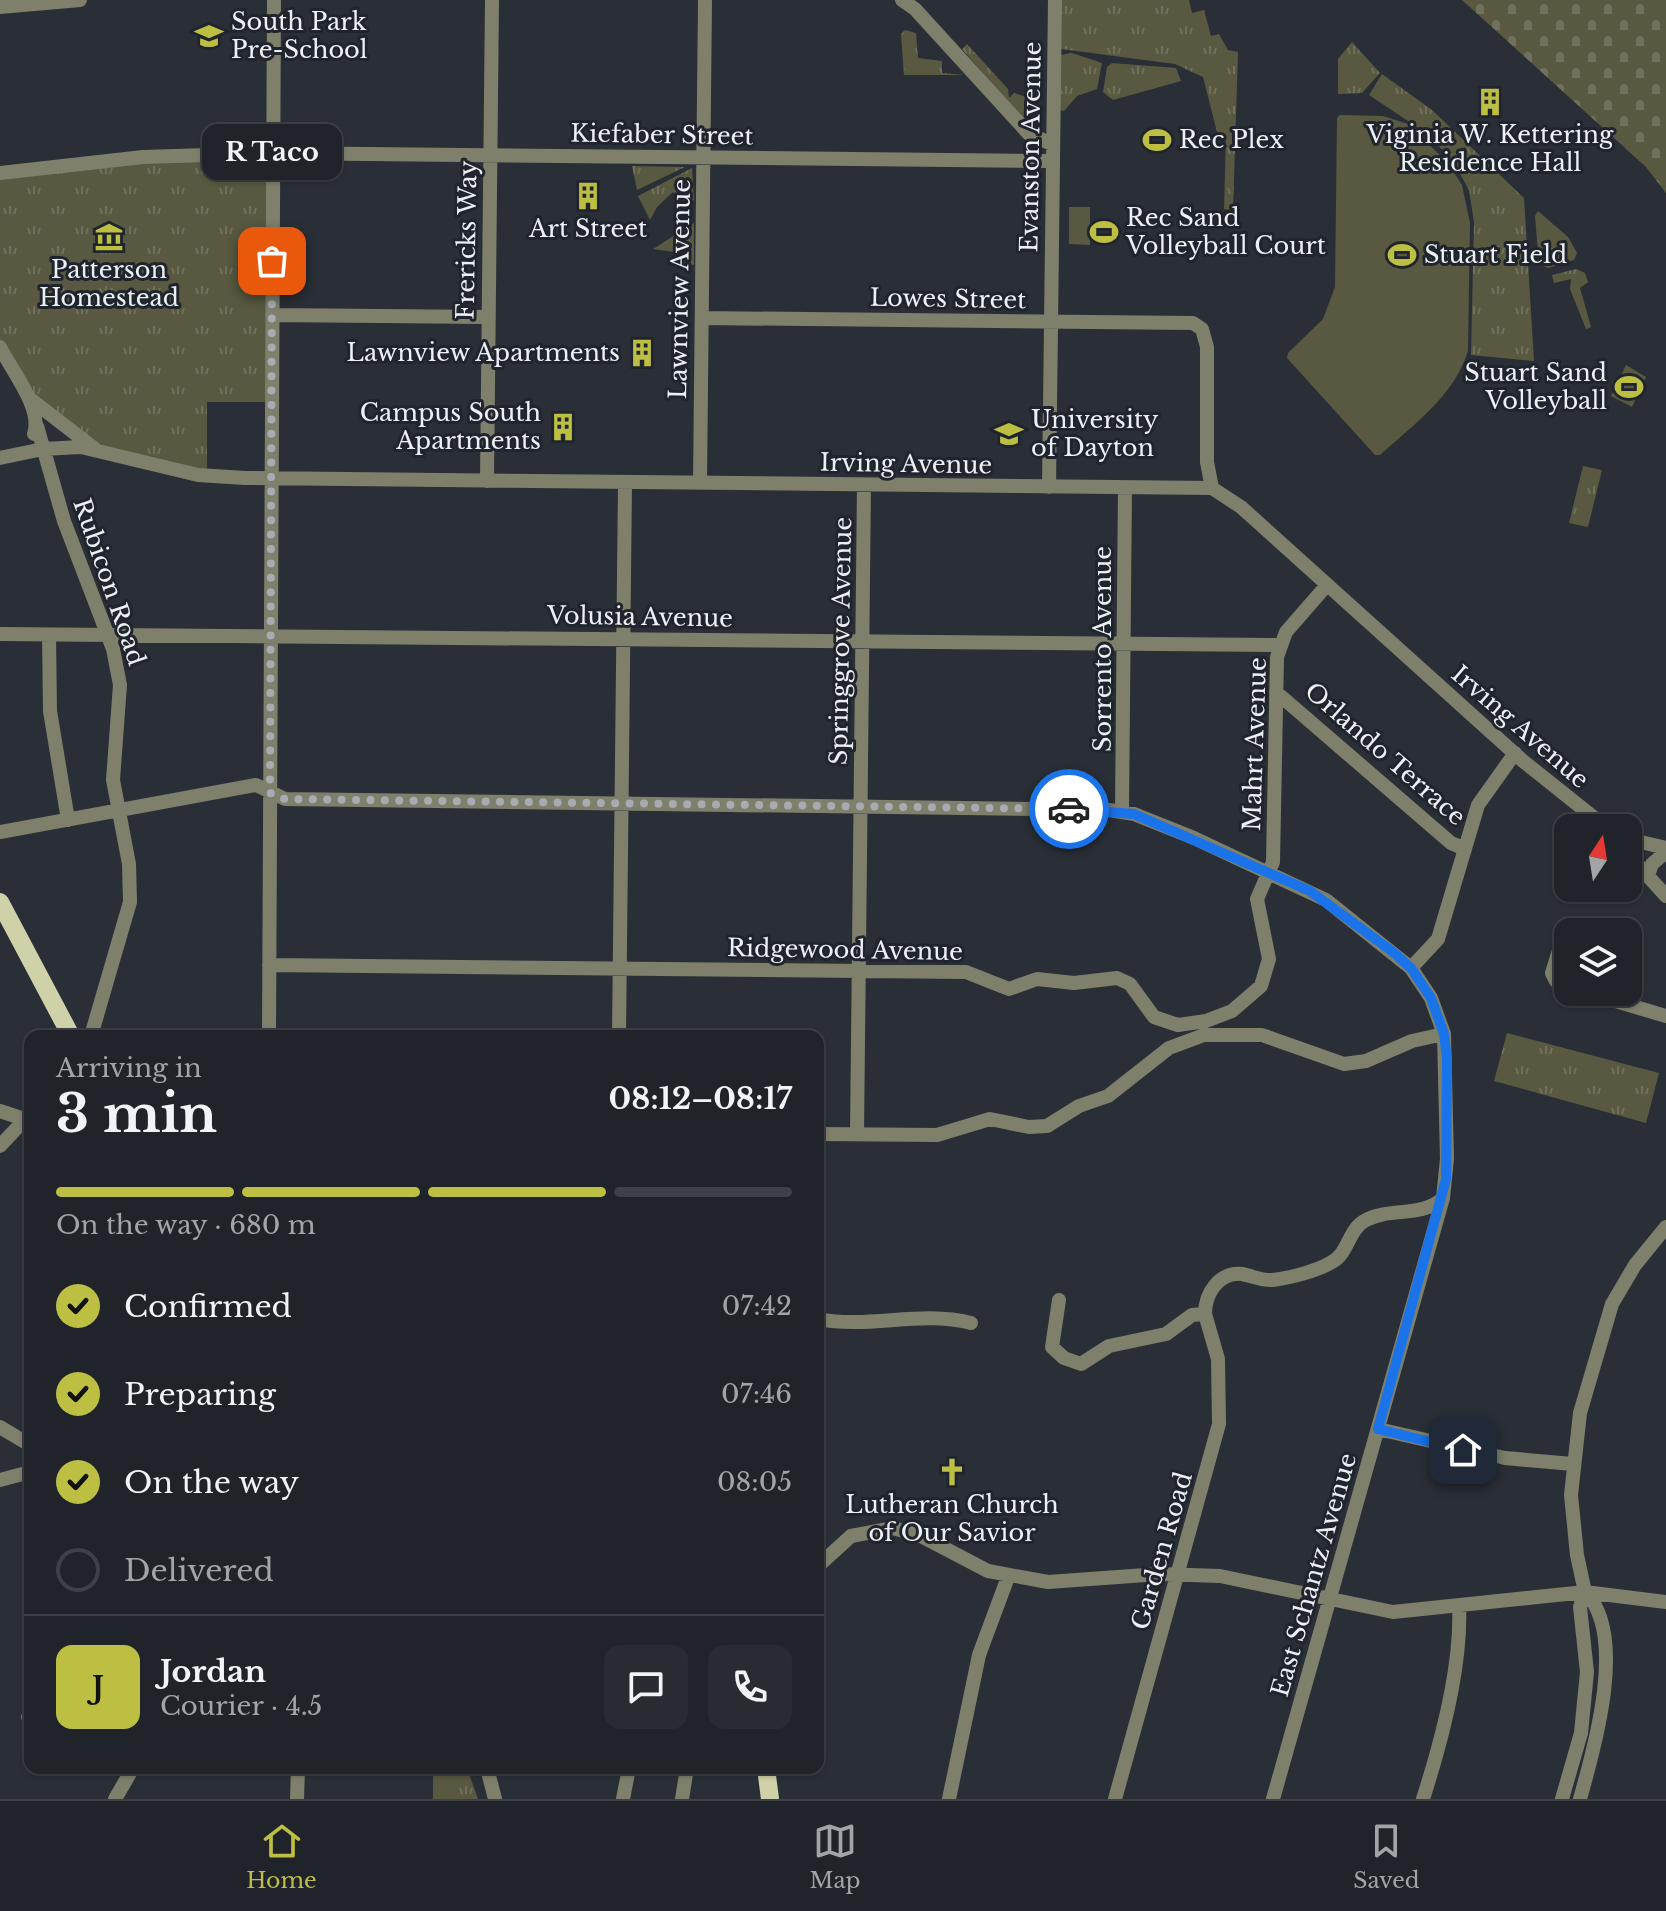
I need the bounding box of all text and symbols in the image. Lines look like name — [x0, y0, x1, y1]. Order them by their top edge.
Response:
place label: South Park Pre-School — [231, 7, 368, 64]
school or university icon: South Park Pre-School — [194, 21, 224, 51]
street label: Evanston Avenue — [1014, 41, 1047, 253]
building icon: Viginia W. Kettering Residence Hall — [1475, 87, 1505, 117]
street label: Kiefaber Street — [570, 118, 754, 151]
place label: Viginia W. Kettering Residence Hall — [1366, 120, 1614, 177]
callout: R Taco — [202, 125, 342, 181]
sports icon: Rec Plex — [1142, 125, 1172, 155]
place label: Rec Plex — [1179, 125, 1284, 154]
text: R Taco — [225, 136, 319, 168]
street label: Frericks Way — [451, 160, 482, 320]
street label: Lawnview Avenue — [663, 179, 696, 399]
building icon: Art Street — [573, 181, 603, 211]
place label: Rec Sand Volleyball Court — [1125, 203, 1326, 260]
place label: Art Street — [528, 214, 647, 243]
sports icon: Rec Sand Volleyball Court — [1089, 217, 1119, 247]
museum icon: Patterson Homestead — [94, 222, 124, 252]
pin — [238, 227, 306, 295]
icon: bag — [250, 239, 294, 283]
sports icon: Stuart Field — [1387, 240, 1417, 270]
place label: Stuart Field — [1424, 240, 1567, 269]
place label: Patterson Homestead — [39, 255, 179, 312]
street label: Lowes Street — [870, 283, 1026, 314]
place label: Lawnview Apartments — [347, 338, 620, 367]
building icon: Lawnview Apartments — [627, 338, 657, 368]
place label: Stuart Sand Volleyball — [1464, 358, 1607, 415]
sports icon: Stuart Sand Volleyball — [1614, 372, 1644, 402]
place label: Campus South Apartments — [360, 398, 541, 455]
place label: University of Dayton — [1031, 405, 1159, 462]
building icon: Campus South Apartments — [548, 412, 578, 442]
school or university icon: University of Dayton — [994, 419, 1024, 449]
street label: Irving Avenue — [820, 447, 992, 480]
street label: Rubicon Road — [67, 495, 152, 669]
street label: Springgrove Avenue — [824, 517, 857, 765]
street label: Sorrento Avenue — [1088, 546, 1117, 752]
street label: Volusia Avenue — [546, 600, 733, 633]
street label: Mahrt Avenue — [1237, 657, 1272, 831]
street label: Irving Avenue — [1446, 659, 1595, 794]
street label: Orlando Terrace — [1299, 676, 1471, 831]
courier — [1029, 769, 1109, 849]
icon: car — [1047, 787, 1091, 831]
north arrow — [1554, 814, 1642, 902]
map controls — [1554, 814, 1642, 1006]
button: layers — [1554, 918, 1642, 1006]
street label: Ridgewood Avenue — [727, 933, 963, 966]
text: Arriving in — [56, 1052, 202, 1084]
text: 08:12–08:17 — [608, 1080, 792, 1117]
text: 3 min — [56, 1082, 217, 1146]
text: On the way · 680 m — [56, 1209, 316, 1241]
icon: check — [56, 1284, 100, 1328]
text: Confirmed — [124, 1288, 292, 1325]
text: 07:42 — [722, 1290, 792, 1322]
icon: check — [56, 1372, 100, 1416]
text: Preparing — [124, 1376, 276, 1413]
text: 07:46 — [721, 1378, 792, 1410]
pin — [1429, 1416, 1497, 1484]
icon: home — [1441, 1428, 1485, 1472]
street label: East Schantz Avenue — [1265, 1450, 1362, 1700]
church icon: Lutheran Church of Our Savior — [937, 1457, 967, 1487]
icon: check — [56, 1460, 100, 1504]
text: On the way — [124, 1464, 299, 1501]
text: 08:05 — [717, 1466, 792, 1498]
street label: Garden Road — [1125, 1469, 1198, 1633]
place label: Lutheran Church of Our Savior — [845, 1490, 1059, 1547]
text: Delivered — [124, 1552, 274, 1589]
button: chat — [604, 1645, 688, 1729]
button: phone — [708, 1645, 792, 1729]
text: Jordan — [160, 1653, 266, 1690]
text: J — [92, 1669, 104, 1706]
text: Courier · 4.5 — [160, 1690, 322, 1722]
tab: Home — [246, 1819, 317, 1894]
tab: Map — [809, 1819, 861, 1894]
tab: Saved — [1353, 1819, 1420, 1894]

